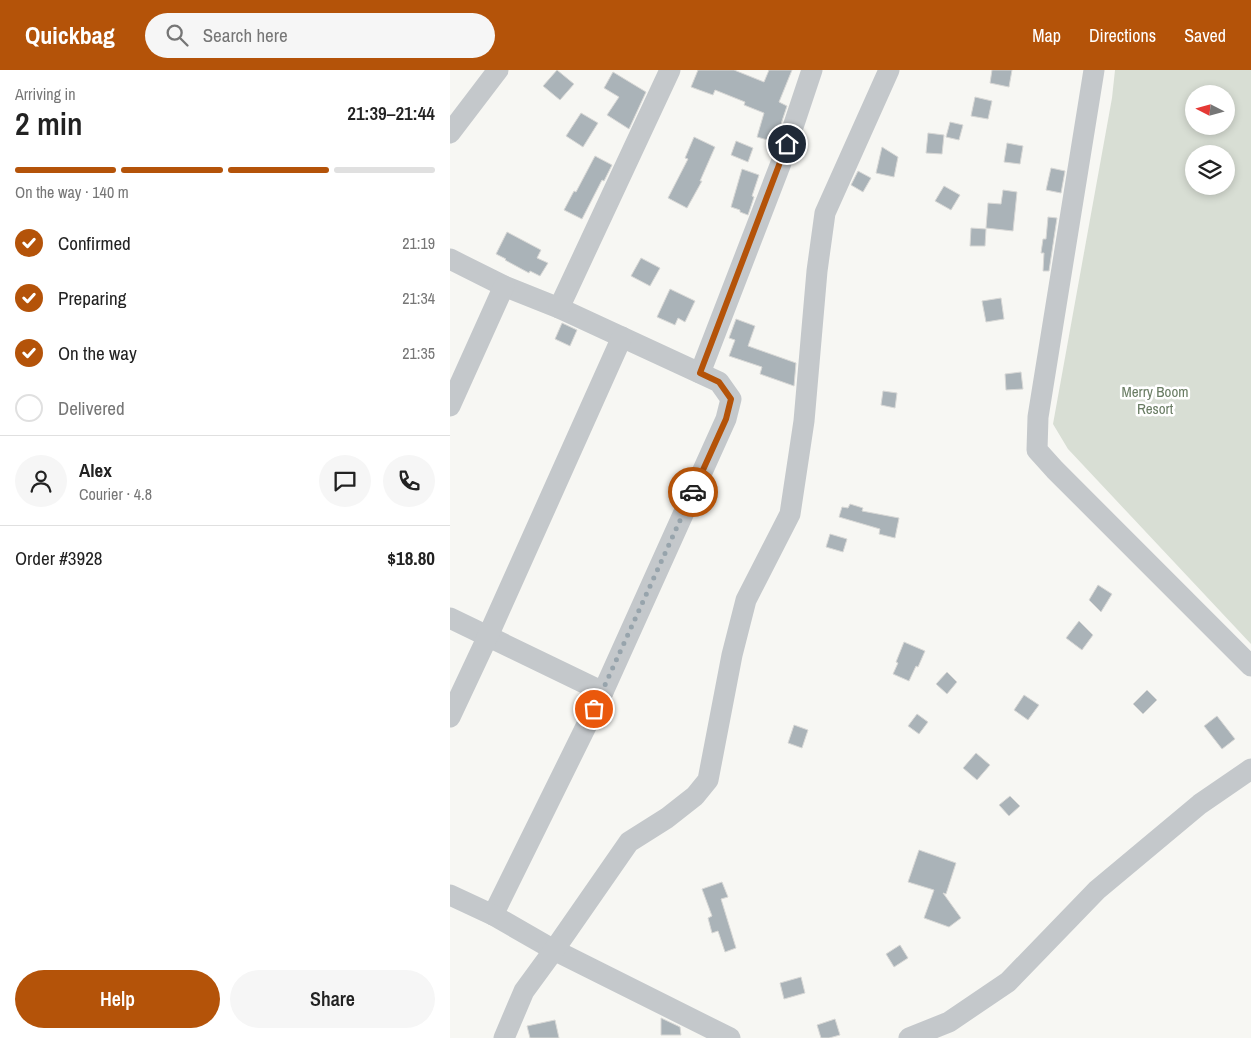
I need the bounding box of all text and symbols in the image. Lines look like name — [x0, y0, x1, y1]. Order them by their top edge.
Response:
search box — [145, 13, 495, 58]
text: Quickbag — [25, 19, 115, 51]
icon: search — [163, 21, 191, 49]
text: Search here — [203, 22, 288, 48]
text: Map — [1032, 23, 1061, 48]
text: Directions — [1089, 23, 1156, 48]
text: Saved — [1184, 23, 1226, 48]
text: Arriving in — [15, 83, 76, 105]
north arrow — [1185, 85, 1235, 135]
map controls — [1185, 85, 1235, 195]
text: 21:39–21:44 — [347, 100, 435, 126]
text: 2 min — [15, 102, 83, 145]
pin — [766, 123, 808, 165]
icon: home — [773, 130, 801, 158]
button: layers — [1185, 145, 1235, 195]
text: On the way · 140 m — [15, 181, 129, 203]
icon: check — [15, 229, 43, 257]
text: Confirmed — [58, 230, 131, 256]
text: 21:19 — [402, 232, 435, 254]
icon: check — [15, 284, 43, 312]
text: Preparing — [58, 285, 126, 311]
text: 21:34 — [402, 287, 435, 309]
icon: check — [15, 339, 43, 367]
text: On the way — [58, 340, 137, 366]
text: 21:35 — [402, 342, 435, 364]
park label: Merry Boom Resort — [1122, 381, 1188, 419]
text: Delivered — [58, 395, 125, 421]
button: person — [15, 455, 67, 507]
button: chat — [319, 455, 371, 507]
button: phone — [383, 455, 435, 507]
text: Alex — [79, 457, 112, 483]
courier — [668, 467, 718, 517]
icon: car — [679, 478, 707, 506]
text: Courier · 4.8 — [79, 483, 152, 505]
text: Order #3928 — [15, 545, 102, 571]
text: $18.80 — [387, 545, 435, 571]
pin — [573, 688, 615, 730]
icon: bag — [580, 695, 608, 723]
button: Help — [15, 970, 220, 1028]
button: Share — [230, 970, 435, 1028]

